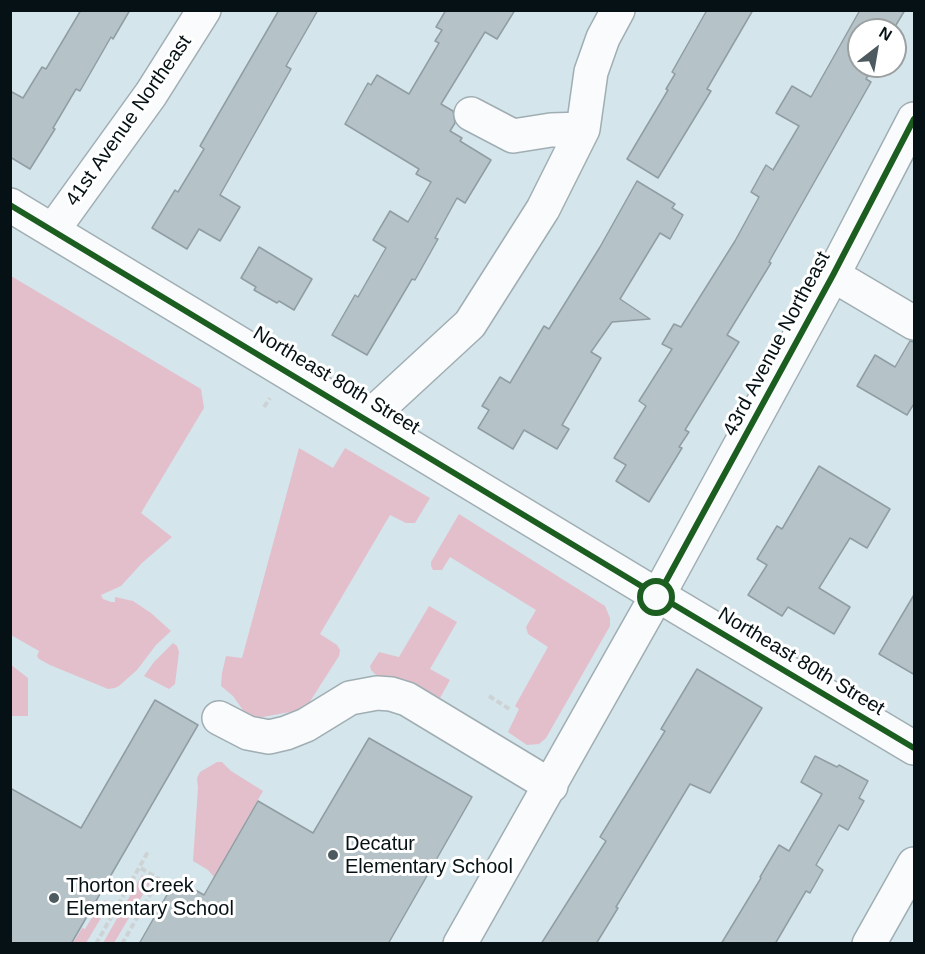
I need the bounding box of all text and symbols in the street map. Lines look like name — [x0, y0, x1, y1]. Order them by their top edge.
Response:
north arrow — [847, 18, 907, 78]
text: N — [876, 24, 895, 44]
street label: 41st Avenue Northeast — [61, 31, 197, 211]
street label: 43rd Avenue Northeast — [718, 248, 836, 440]
street label: Northeast 80th Street — [248, 322, 424, 440]
street label: Northeast 80th Street — [713, 603, 889, 721]
place label: Decatur Elementary School — [345, 832, 513, 879]
marker: Decatur Elementary School — [326, 848, 340, 862]
place label: Thorton Creek Elementary School — [66, 874, 234, 921]
marker: Thorton Creek Elementary School — [47, 891, 61, 905]

